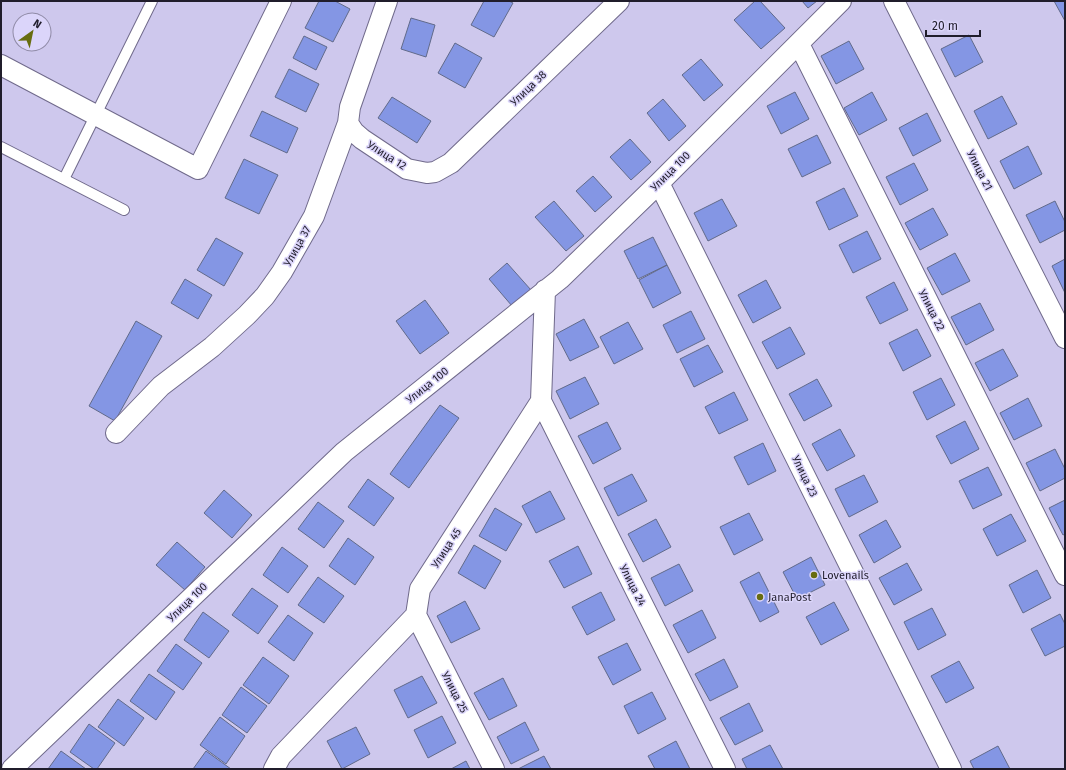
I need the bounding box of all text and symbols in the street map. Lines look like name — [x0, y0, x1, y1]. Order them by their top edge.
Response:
north arrow — [12, 12, 52, 52]
scale bar — [926, 12, 980, 38]
text: N — [31, 17, 44, 31]
text: 20 m — [932, 19, 958, 33]
street label: Улица 38 — [508, 68, 549, 109]
street label: Улица 12 — [365, 138, 409, 173]
street label: Улица 21 — [964, 148, 995, 193]
street label: Улица 100 — [648, 149, 693, 194]
street label: Улица 37 — [281, 224, 314, 269]
street label: Улица 22 — [916, 287, 947, 333]
street label: Улица 100 — [404, 364, 451, 406]
street label: Улица 23 — [789, 453, 820, 499]
street label: Улица 45 — [429, 525, 464, 571]
street label: Улица 24 — [617, 562, 649, 608]
place label: Lovenails — [822, 569, 869, 582]
marker: Lovenails — [809, 570, 819, 580]
street label: Улица 100 — [165, 580, 210, 625]
place label: JanaPost — [768, 591, 811, 604]
marker: JanaPost — [755, 592, 765, 602]
street label: Улица 25 — [439, 669, 471, 715]

